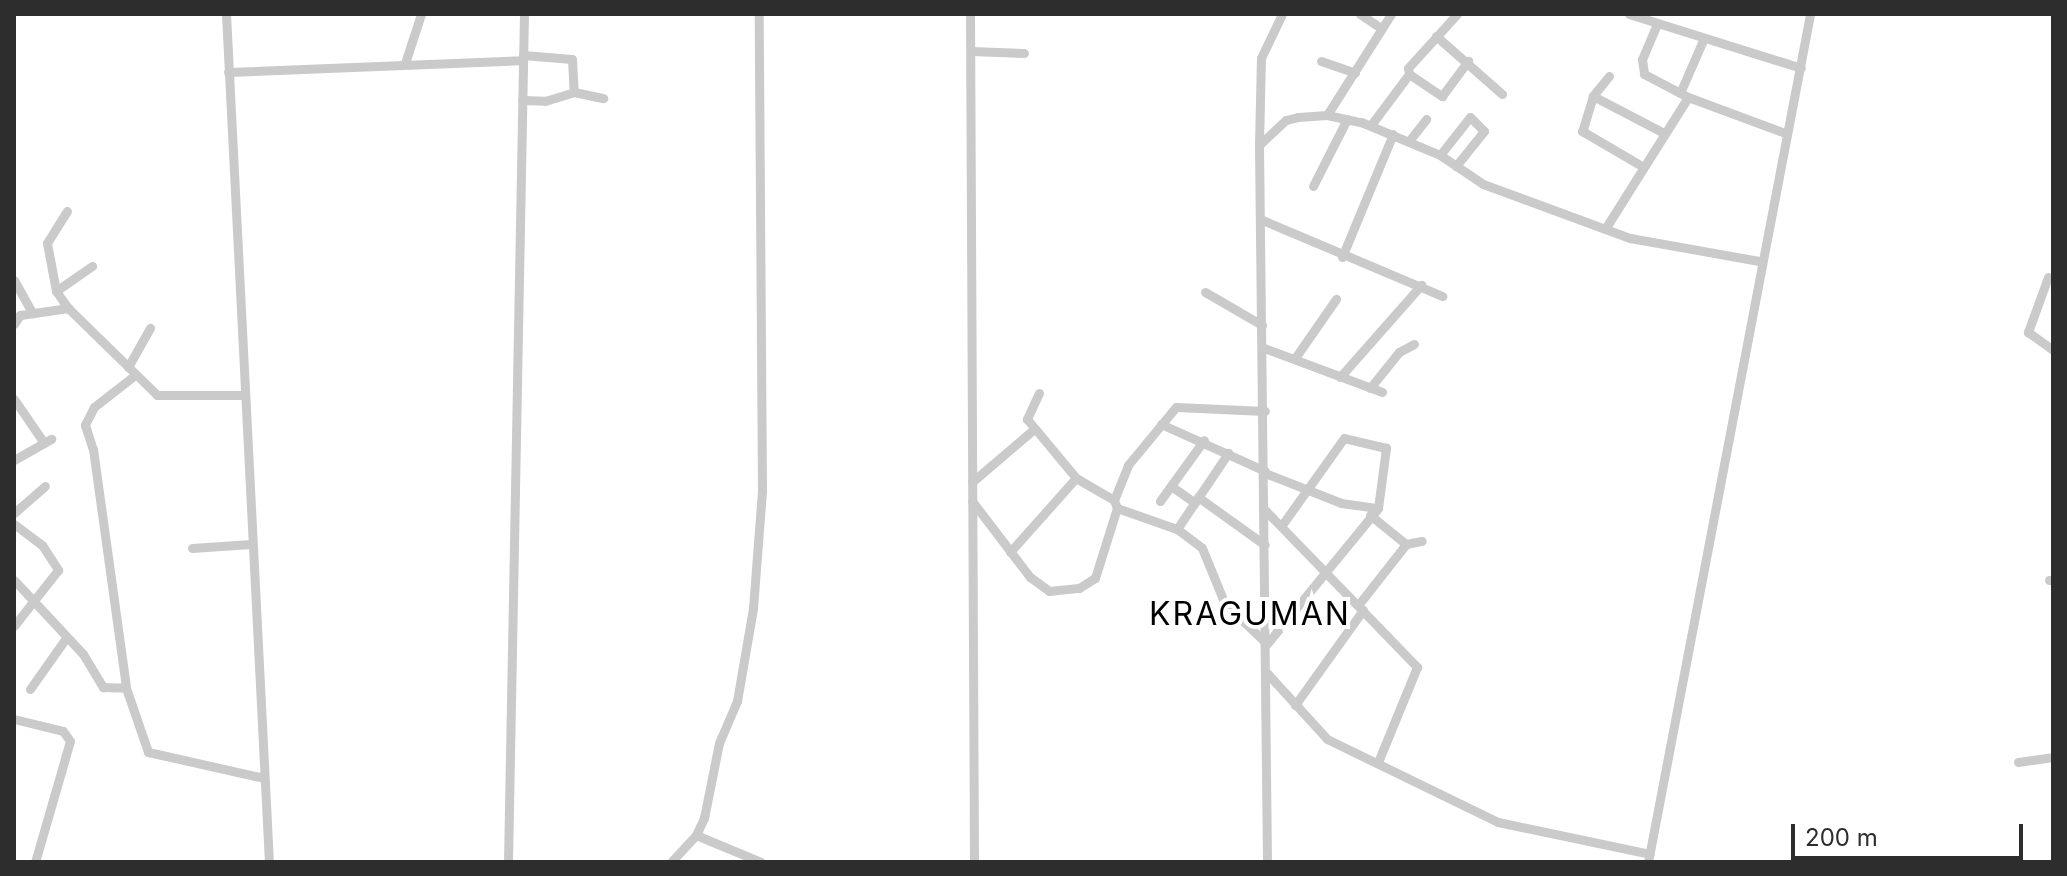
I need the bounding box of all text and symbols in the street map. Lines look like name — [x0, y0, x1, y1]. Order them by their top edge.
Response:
district label: KRAGUMAN — [1149, 595, 1351, 633]
scale bar — [1795, 808, 2027, 858]
text: 200 m — [1805, 823, 1878, 852]

